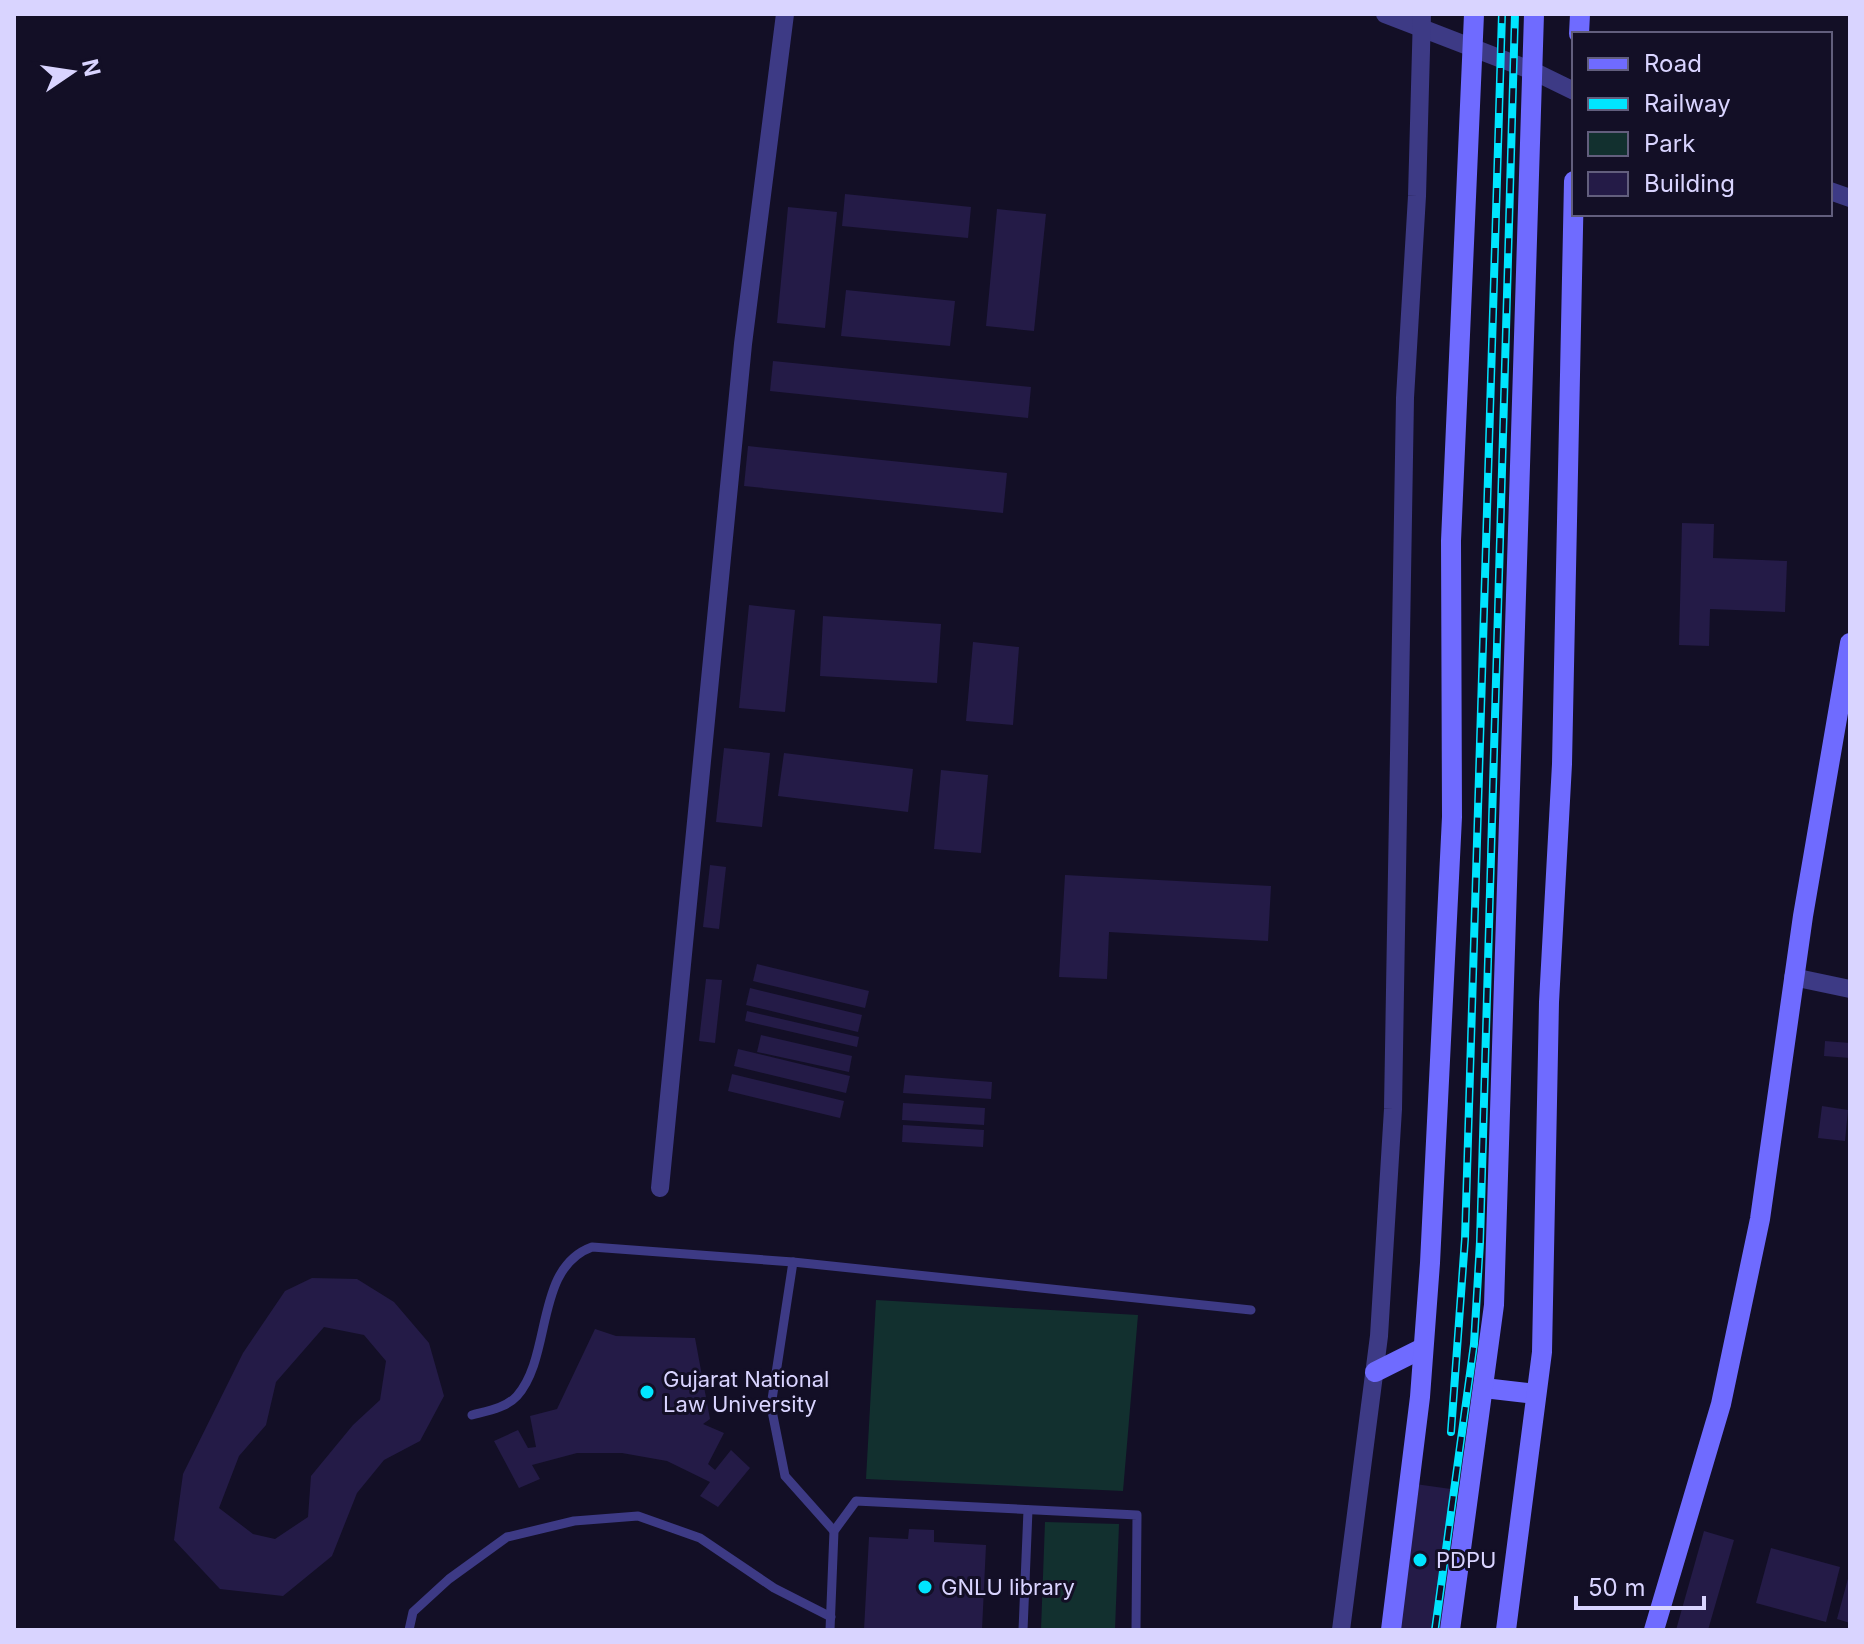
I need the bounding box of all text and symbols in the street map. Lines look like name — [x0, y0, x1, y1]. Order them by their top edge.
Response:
north arrow — [32, 32, 112, 112]
legend — [1572, 32, 1832, 216]
text: Road — [1644, 49, 1702, 78]
text: N — [77, 56, 106, 79]
text: Railway — [1644, 89, 1731, 118]
text: Park — [1644, 129, 1695, 158]
text: Building — [1644, 169, 1735, 198]
place label: Gujarat National Law University — [663, 1366, 829, 1417]
marker: Gujarat National Law University — [638, 1383, 656, 1401]
place label: PDPU — [1436, 1547, 1496, 1573]
marker: PDPU — [1411, 1551, 1429, 1569]
scale bar — [1576, 1560, 1704, 1610]
text: 50 m — [1588, 1573, 1646, 1602]
place label: GNLU library — [941, 1574, 1075, 1600]
marker: GNLU library — [916, 1578, 934, 1596]

